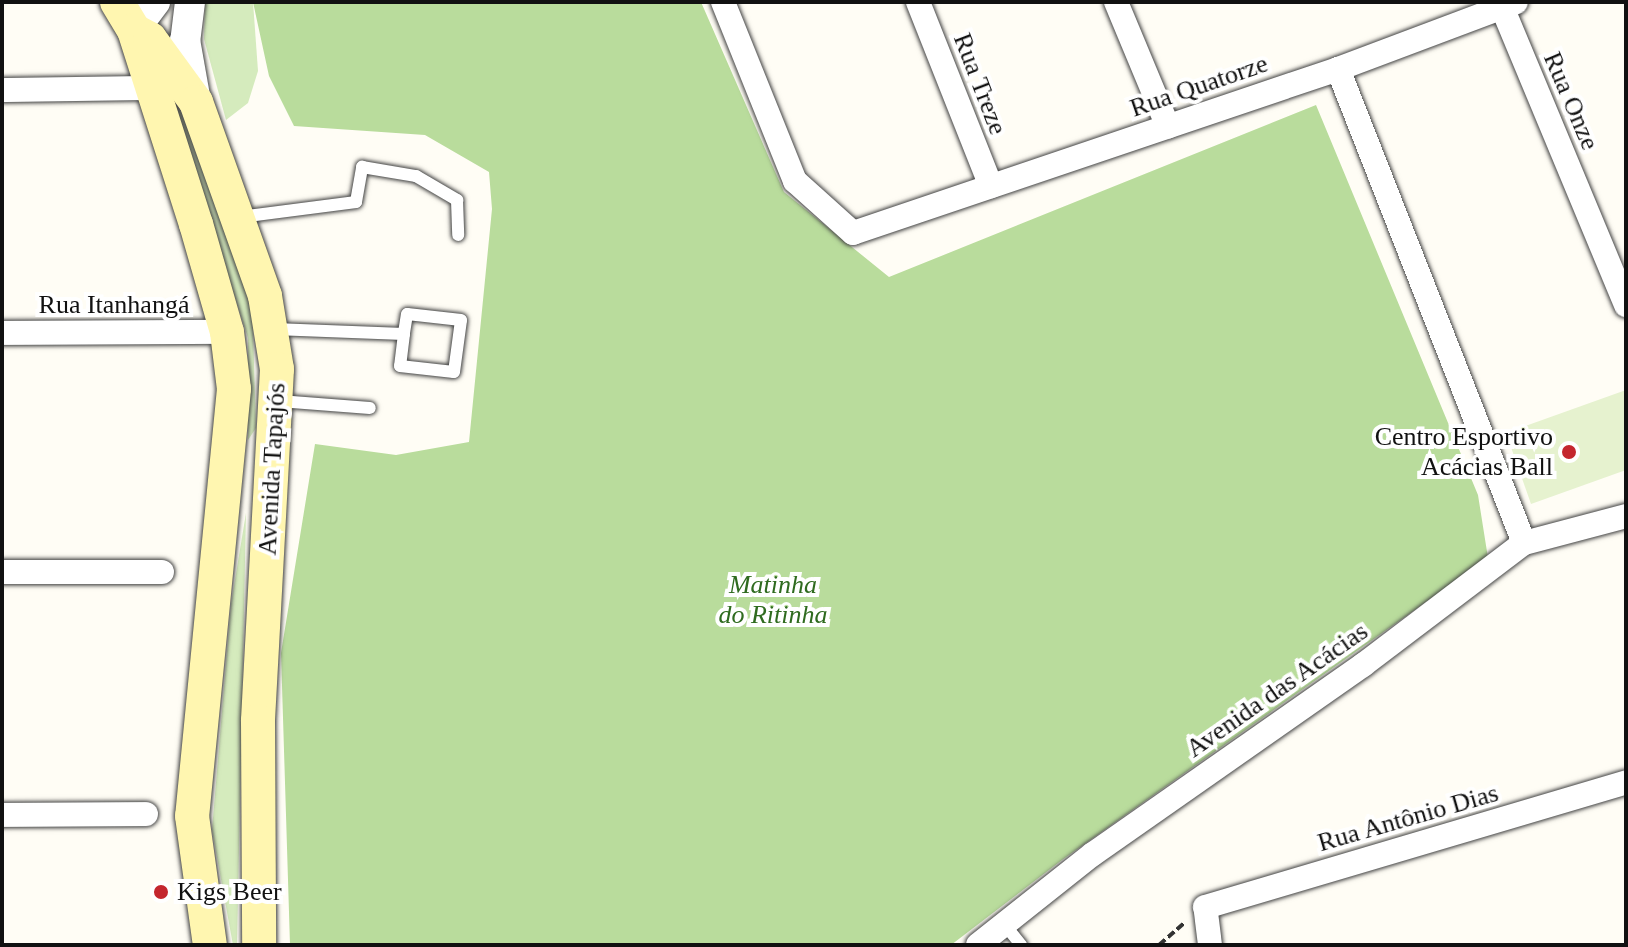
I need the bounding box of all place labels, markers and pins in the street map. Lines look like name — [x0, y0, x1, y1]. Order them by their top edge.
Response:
place label: Centro Esportivo Acácias Ball — [1375, 421, 1553, 482]
marker: Centro Esportivo Acácias Ball — [1560, 443, 1578, 461]
place label: Kigs Beer — [177, 876, 282, 908]
marker: Kigs Beer — [152, 883, 170, 901]

